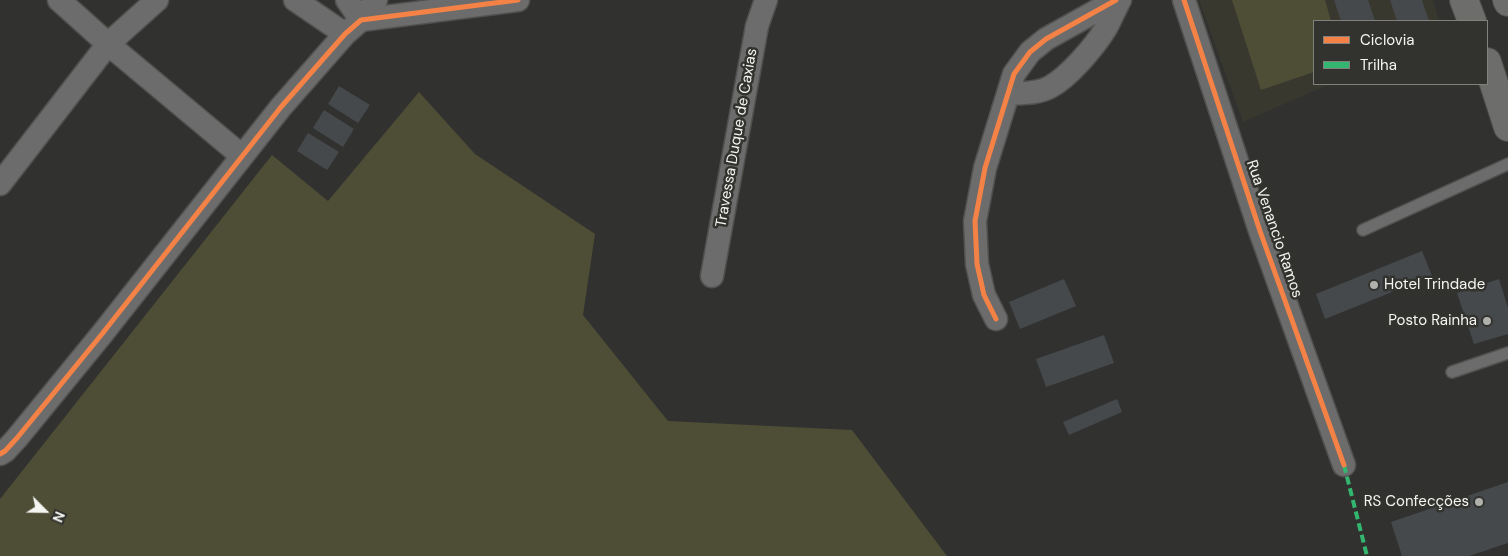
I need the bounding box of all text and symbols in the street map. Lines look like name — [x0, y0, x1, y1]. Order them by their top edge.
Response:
legend — [1313, 20, 1488, 85]
text: Ciclovia — [1360, 30, 1414, 50]
street label: Travessa Duque de Caxias — [712, 47, 762, 229]
text: Trilha — [1360, 55, 1397, 75]
street label: Rua Venancio Ramos — [1242, 158, 1306, 300]
place label: Hotel Trindade — [1384, 276, 1485, 294]
marker: Hotel Trindade — [1368, 279, 1380, 291]
place label: Posto Rainha — [1388, 312, 1477, 330]
marker: Posto Rainha — [1481, 315, 1493, 327]
north arrow — [20, 486, 70, 536]
place label: RS Confecções — [1364, 493, 1469, 511]
marker: RS Confecções — [1473, 496, 1485, 508]
text: N — [49, 509, 69, 525]

